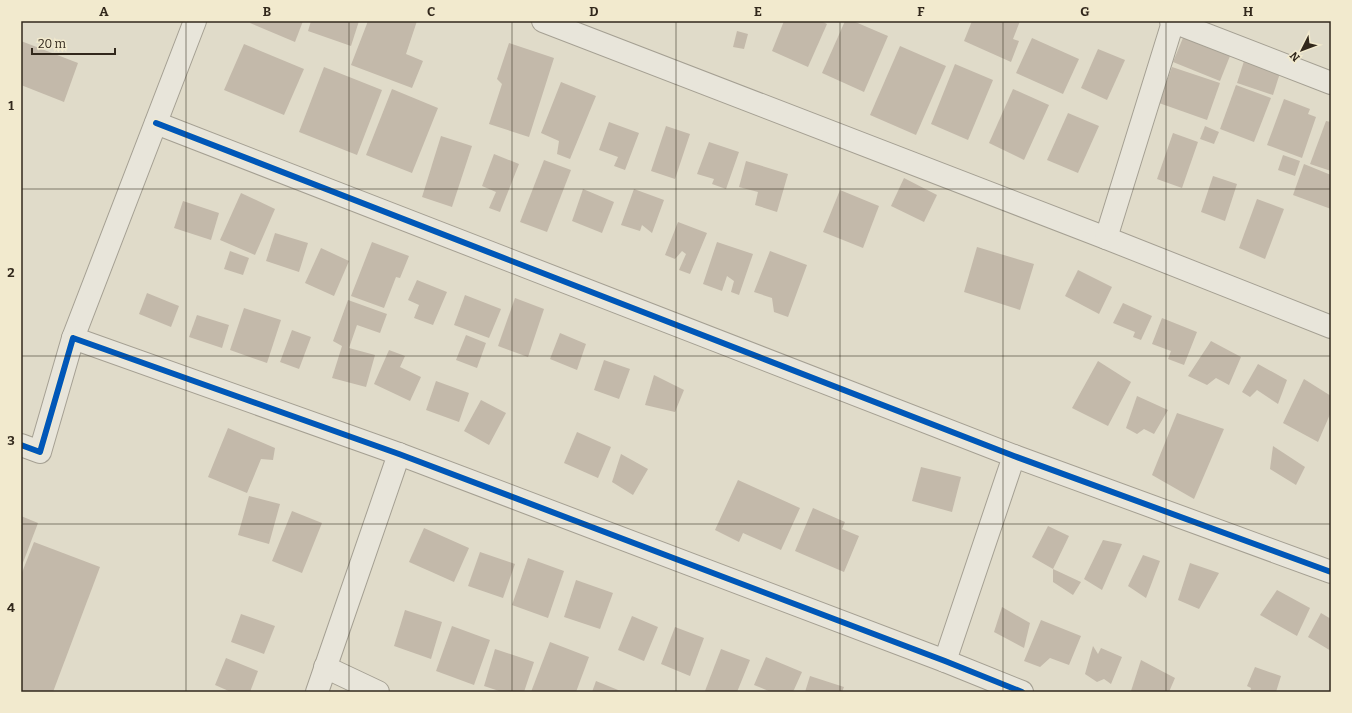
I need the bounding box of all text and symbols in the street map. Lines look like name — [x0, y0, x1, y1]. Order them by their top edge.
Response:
text: A — [99, 4, 109, 19]
text: B — [263, 4, 271, 19]
text: C — [427, 4, 435, 19]
text: D — [589, 4, 599, 19]
text: E — [754, 4, 762, 19]
text: F — [917, 4, 925, 19]
text: G — [1080, 4, 1090, 19]
text: H — [1243, 4, 1253, 19]
scale bar — [32, 30, 115, 56]
north arrow — [1282, 30, 1322, 70]
text: 20 m — [38, 37, 67, 51]
text: N — [1287, 48, 1303, 64]
text: 1 — [8, 98, 14, 113]
text: 2 — [7, 265, 15, 280]
text: 3 — [7, 433, 15, 448]
text: 4 — [7, 600, 15, 615]

